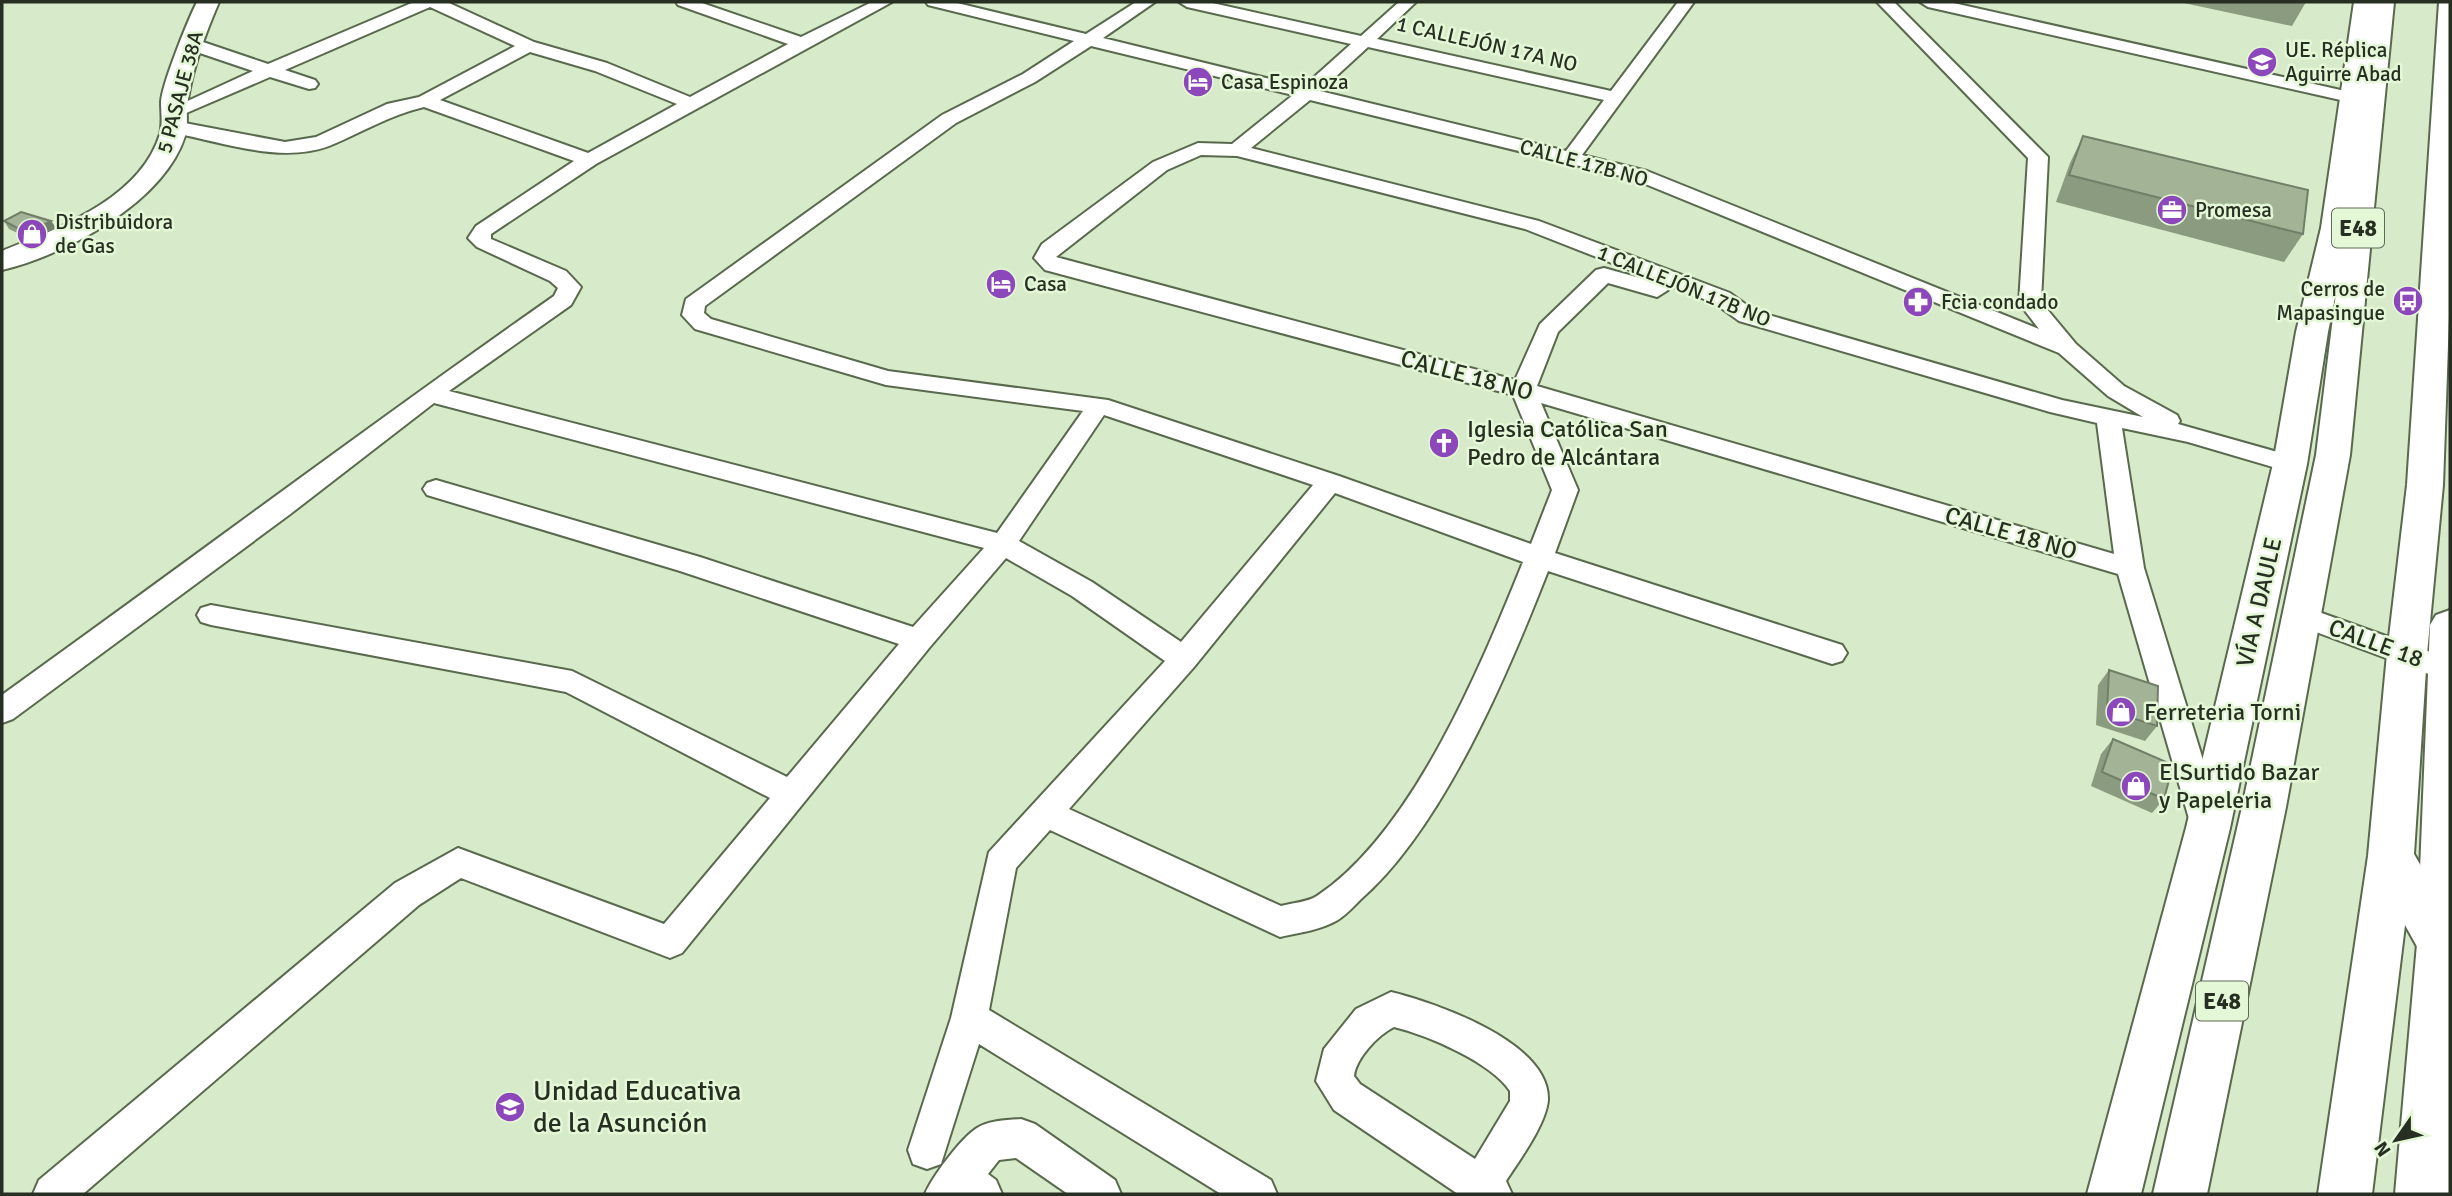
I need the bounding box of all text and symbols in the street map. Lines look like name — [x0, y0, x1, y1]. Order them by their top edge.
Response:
street label: 1 CALLEJÓN 17A NO — [1394, 11, 1580, 77]
street label: 5 PASAJE 38A — [151, 28, 209, 156]
place label: UE. Réplica Aguirre Abad — [2285, 37, 2402, 87]
school or university icon: UE. Réplica Aguirre Abad — [2245, 45, 2279, 79]
hotel icon: Casa Espinoza — [1181, 65, 1215, 99]
place label: Casa Espinoza — [1221, 69, 1349, 95]
street label: CALLE 17B NO — [1517, 133, 1651, 193]
office icon: Promesa — [2155, 193, 2189, 227]
place label: Promesa — [2195, 197, 2272, 223]
road number: E48 — [2332, 208, 2384, 247]
place label: Distribuidora de Gas — [55, 209, 173, 259]
shop icon: Distribuidora de Gas — [15, 217, 49, 251]
street label: 1 CALLEJÓN 17B NO — [1593, 239, 1775, 333]
hotel icon: Casa — [984, 267, 1018, 301]
place label: Casa — [1024, 271, 1067, 297]
place label: Cerros de Mapasingue — [2276, 276, 2385, 326]
bus stop icon: Cerros de Mapasingue — [2391, 284, 2425, 318]
pharmacy icon: Fcia condado — [1901, 285, 1935, 319]
place label: Fcia condado — [1941, 289, 2058, 315]
street label: CALLE 18 NO — [1397, 343, 1537, 407]
place label: Iglesia Católica San Pedro de Alcántara — [1467, 414, 1668, 472]
church icon: Iglesia Católica San Pedro de Alcántara — [1427, 426, 1461, 460]
street label: CALLE 18 NO — [1942, 500, 2080, 566]
street label: VÍA A DAULE — [2230, 534, 2288, 670]
street label: CALLE 18 — [2325, 612, 2427, 674]
shop icon: Ferreteria Torni — [2104, 695, 2138, 729]
place label: Ferreteria Torni — [2144, 697, 2301, 727]
place label: ElSurtido Bazar y Papeleria — [2159, 757, 2320, 815]
shop icon: ElSurtido Bazar y Papeleria — [2119, 769, 2153, 803]
road number: E48 — [2196, 982, 2248, 1020]
place label: Unidad Educativa de la Asunción — [533, 1074, 741, 1140]
school or university icon: Unidad Educativa de la Asunción — [493, 1090, 527, 1124]
north arrow — [2361, 1105, 2431, 1175]
text: N — [2369, 1137, 2396, 1161]

